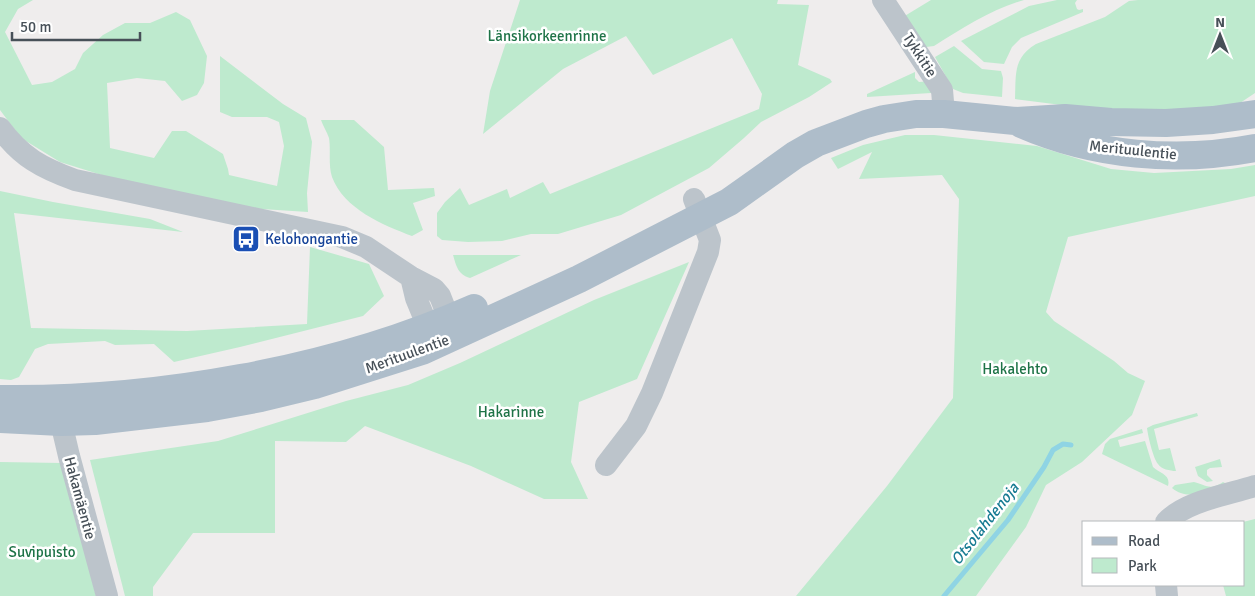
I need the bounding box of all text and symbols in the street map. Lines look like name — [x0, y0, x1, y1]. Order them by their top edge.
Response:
scale bar — [12, 10, 140, 42]
north arrow — [1195, 10, 1245, 60]
text: N — [1215, 14, 1225, 31]
text: 50 m — [20, 18, 51, 36]
park label: Länsikorkeenrinne — [488, 27, 606, 45]
street label: Tykkitie — [899, 29, 941, 81]
street label: Merituulentie — [1088, 136, 1178, 164]
bus stop icon: Kelohongantie — [231, 224, 261, 254]
place label: Kelohongantie — [265, 230, 358, 248]
street label: Merituulentie — [363, 331, 451, 377]
park label: Hakalehto — [982, 360, 1048, 378]
park label: Hakarinne — [478, 403, 544, 421]
street label: Hakamäentie — [60, 455, 100, 541]
water label: Otsolahdenoja — [947, 478, 1024, 569]
legend — [1082, 521, 1245, 586]
text: Road — [1128, 532, 1160, 550]
park label: Suvipuisto — [9, 543, 76, 561]
text: Park — [1128, 557, 1157, 575]

